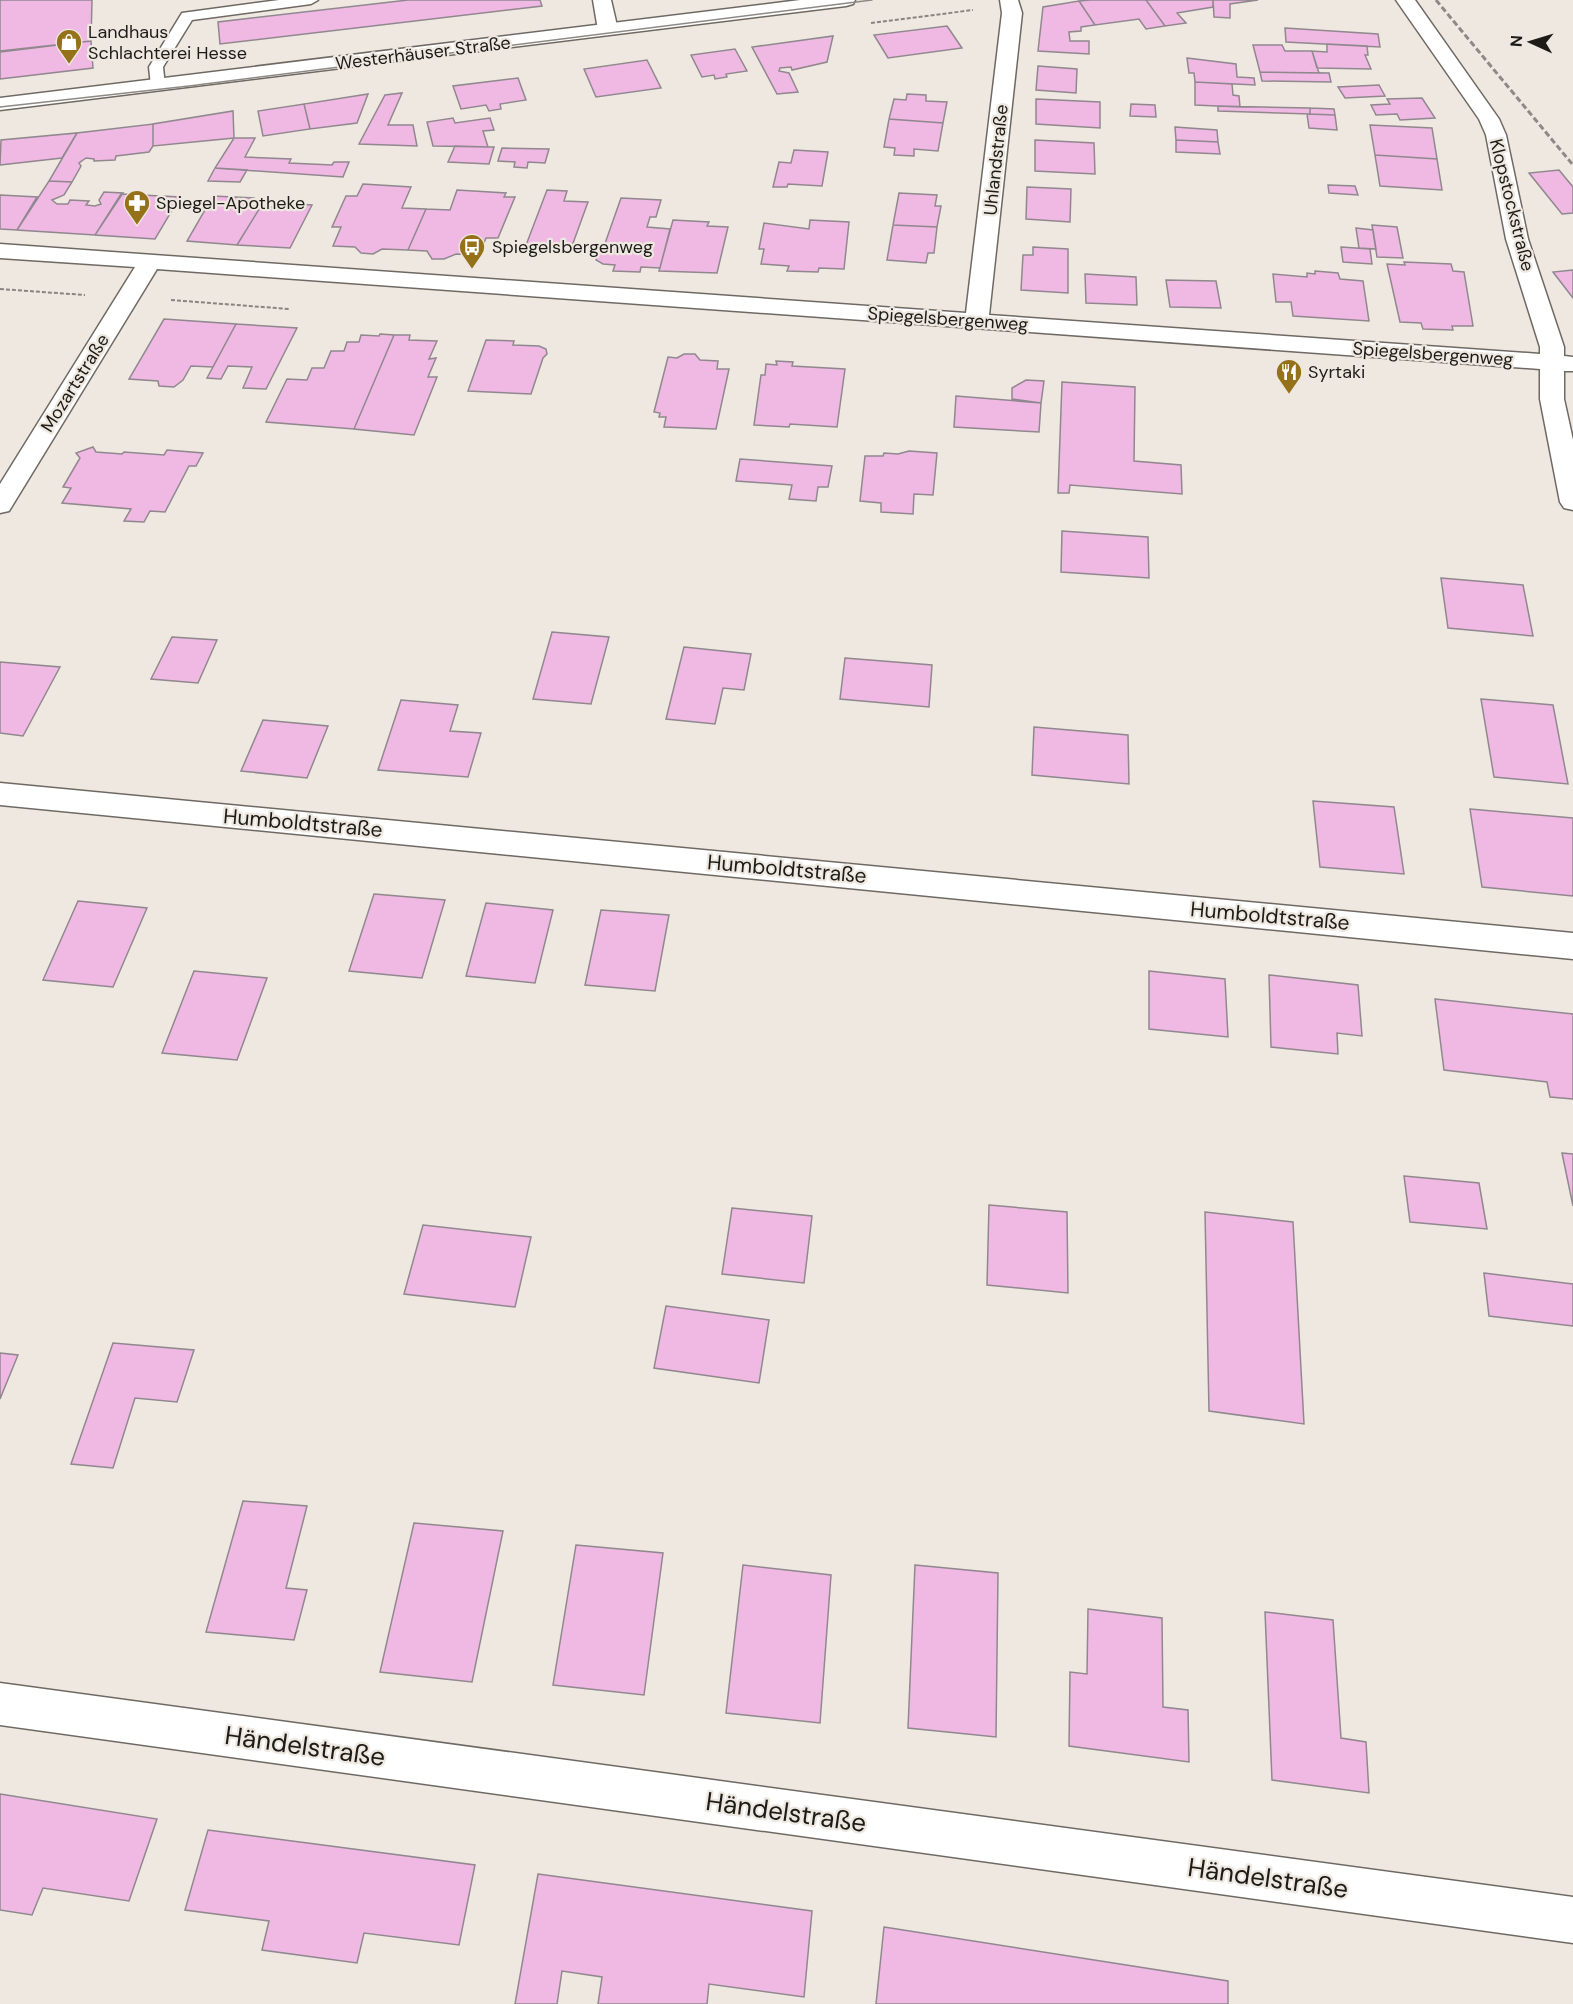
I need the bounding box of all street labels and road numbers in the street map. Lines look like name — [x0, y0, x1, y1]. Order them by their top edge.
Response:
street label: Westerhäuser Straße — [334, 30, 512, 76]
street label: Uhlandstraße — [978, 103, 1014, 217]
street label: Klopstockstraße — [1484, 136, 1540, 274]
street label: Spiegelsbergenweg — [867, 301, 1029, 337]
street label: Mozartstraße — [35, 329, 115, 437]
street label: Spiegelsbergenweg — [1352, 336, 1514, 372]
street label: Humboldtstraße — [222, 802, 384, 844]
street label: Humboldtstraße — [706, 848, 868, 890]
street label: Humboldtstraße — [1189, 895, 1351, 937]
street label: Händelstraße — [223, 1718, 387, 1774]
street label: Händelstraße — [704, 1784, 868, 1840]
street label: Händelstraße — [1186, 1850, 1350, 1906]

